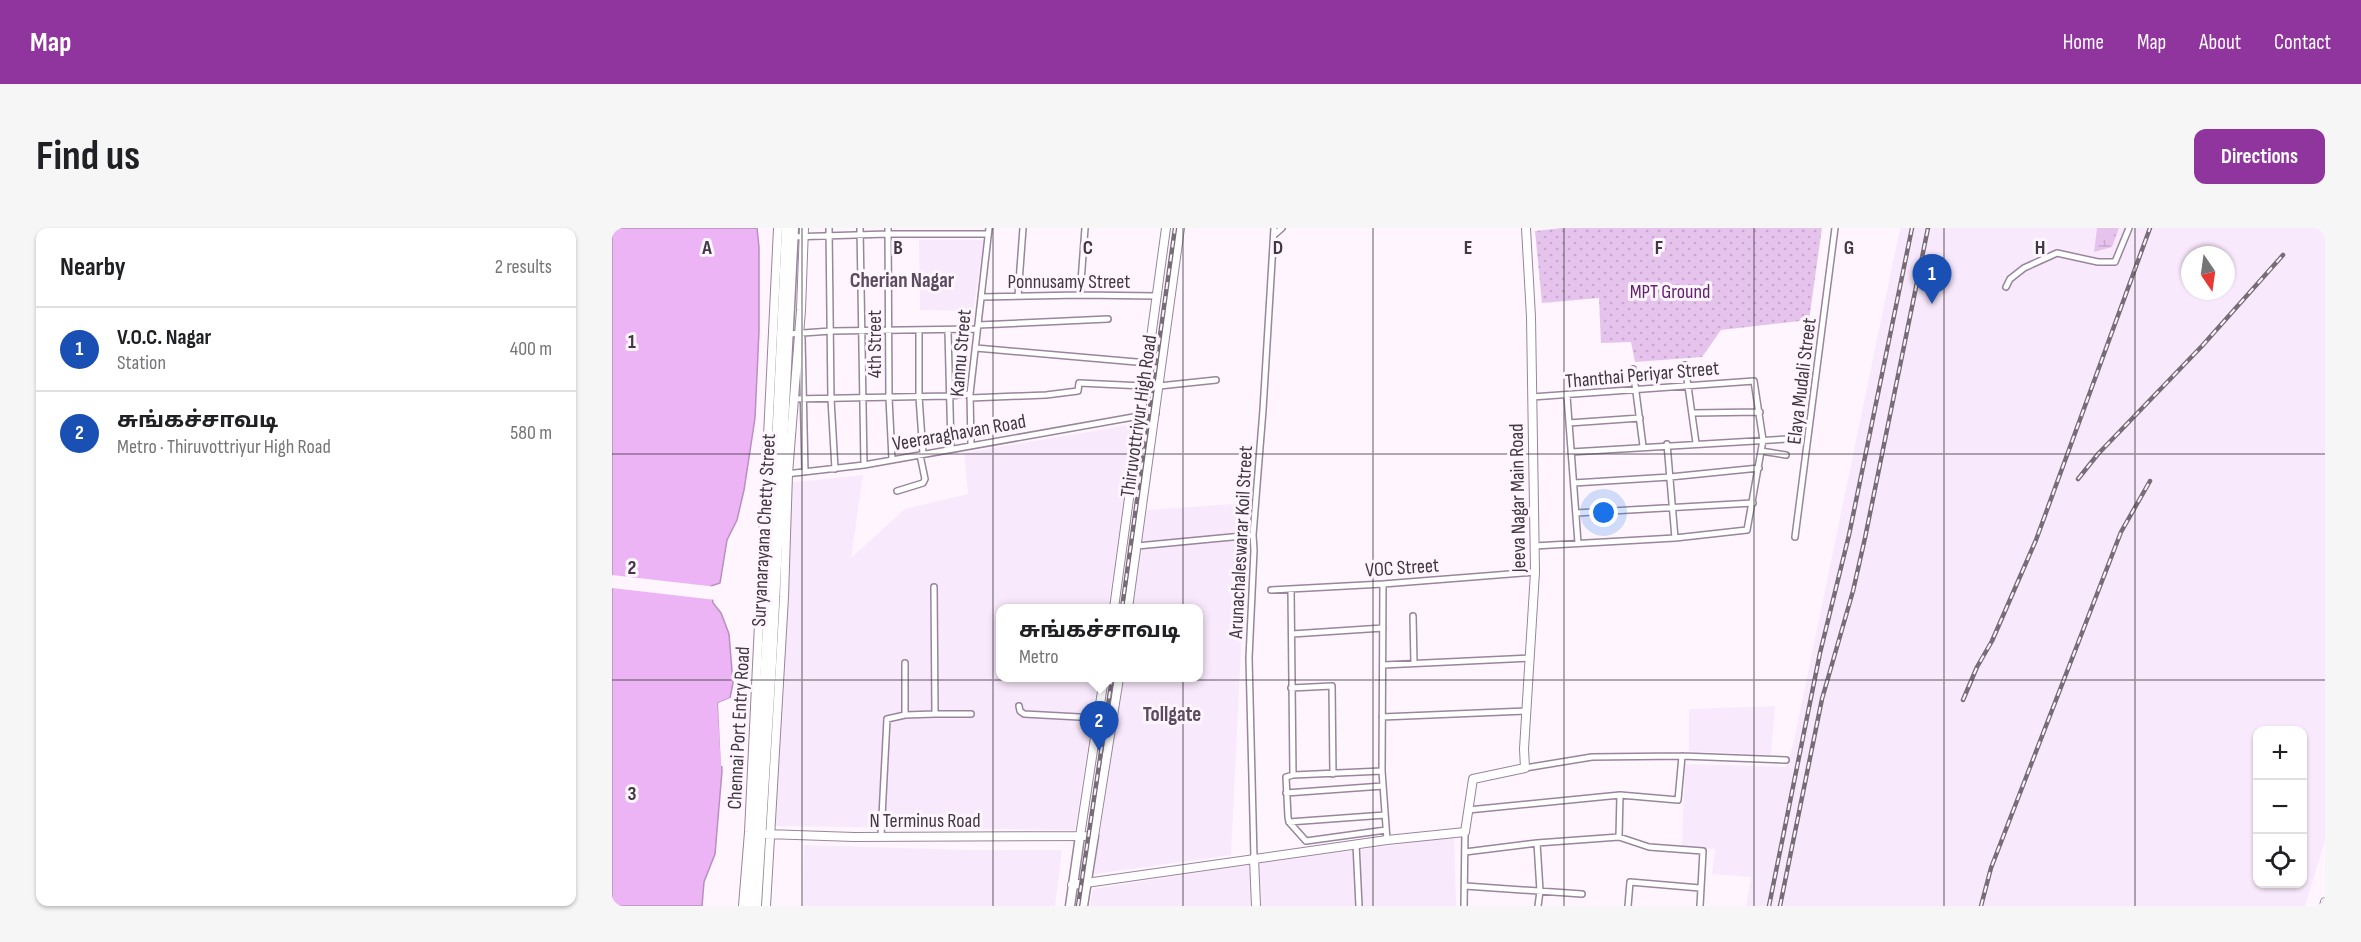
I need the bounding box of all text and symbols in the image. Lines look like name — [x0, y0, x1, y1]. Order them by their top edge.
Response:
text: Map — [30, 26, 71, 59]
text: Home — [2063, 30, 2104, 55]
text: Map — [2137, 30, 2166, 55]
text: About — [2199, 30, 2241, 55]
text: Contact — [2274, 30, 2331, 55]
button: Directions — [2194, 129, 2325, 184]
text: Find us — [36, 131, 140, 182]
text: A — [701, 236, 712, 260]
text: B — [893, 236, 903, 260]
text: C — [1083, 236, 1093, 260]
text: D — [1273, 236, 1283, 260]
text: E — [1464, 236, 1472, 260]
text: F — [1655, 236, 1663, 260]
text: G — [1844, 236, 1854, 260]
text: H — [2035, 236, 2045, 260]
north arrow — [2181, 246, 2235, 300]
text: Nearby — [60, 252, 126, 283]
pin: 1 — [1912, 254, 1952, 304]
text: 2 results — [495, 255, 552, 279]
district label: Cherian Nagar — [850, 268, 955, 293]
street label: Ponnusamy Street — [1008, 270, 1130, 294]
park label: MPT Ground — [1630, 280, 1710, 304]
street label: Kannu Street — [945, 308, 977, 398]
street label: 4th Street — [863, 310, 887, 378]
street label: Elaya Mudali Street — [1782, 316, 1822, 446]
text: V.O.C. Nagar — [117, 324, 211, 351]
text: 1 — [628, 330, 636, 354]
street label: Thiruvottriyur High Road — [1116, 333, 1162, 499]
text: 1 — [76, 337, 83, 361]
text: 400 m — [510, 337, 552, 361]
text: Station — [117, 351, 166, 375]
street label: Thanthai Periyar Street — [1564, 356, 1720, 394]
text: சுங்கச்சாவடி — [117, 407, 278, 434]
street label: Veeraraghavan Road — [891, 409, 1028, 457]
text: 2 — [75, 421, 84, 445]
text: 580 m — [510, 421, 552, 445]
street label: Jeeva Nagar Main Road — [1505, 423, 1531, 574]
street label: Suryanarayana Chetty Street — [747, 433, 781, 627]
text: Metro · Thiruvottriyur High Road — [117, 435, 331, 459]
street label: Arunachaleswarar Koil Street — [1224, 445, 1258, 640]
your location — [1589, 498, 1618, 527]
street label: VOC Street — [1364, 553, 1440, 583]
text: 2 — [628, 556, 636, 580]
popup — [996, 604, 1203, 682]
text: சுங்கச்சாவடி — [1019, 617, 1180, 644]
text: Metro — [1019, 645, 1059, 669]
street label: Chennai Port Entry Road — [723, 646, 755, 810]
pin: 2 — [1080, 702, 1118, 751]
district label: Tollgate — [1143, 702, 1201, 727]
map controls — [2253, 726, 2307, 888]
button: + — [2253, 726, 2307, 780]
button: − — [2253, 780, 2307, 834]
text: 3 — [628, 782, 637, 806]
street label: N Terminus Road — [869, 809, 981, 833]
button: locate — [2253, 834, 2307, 888]

